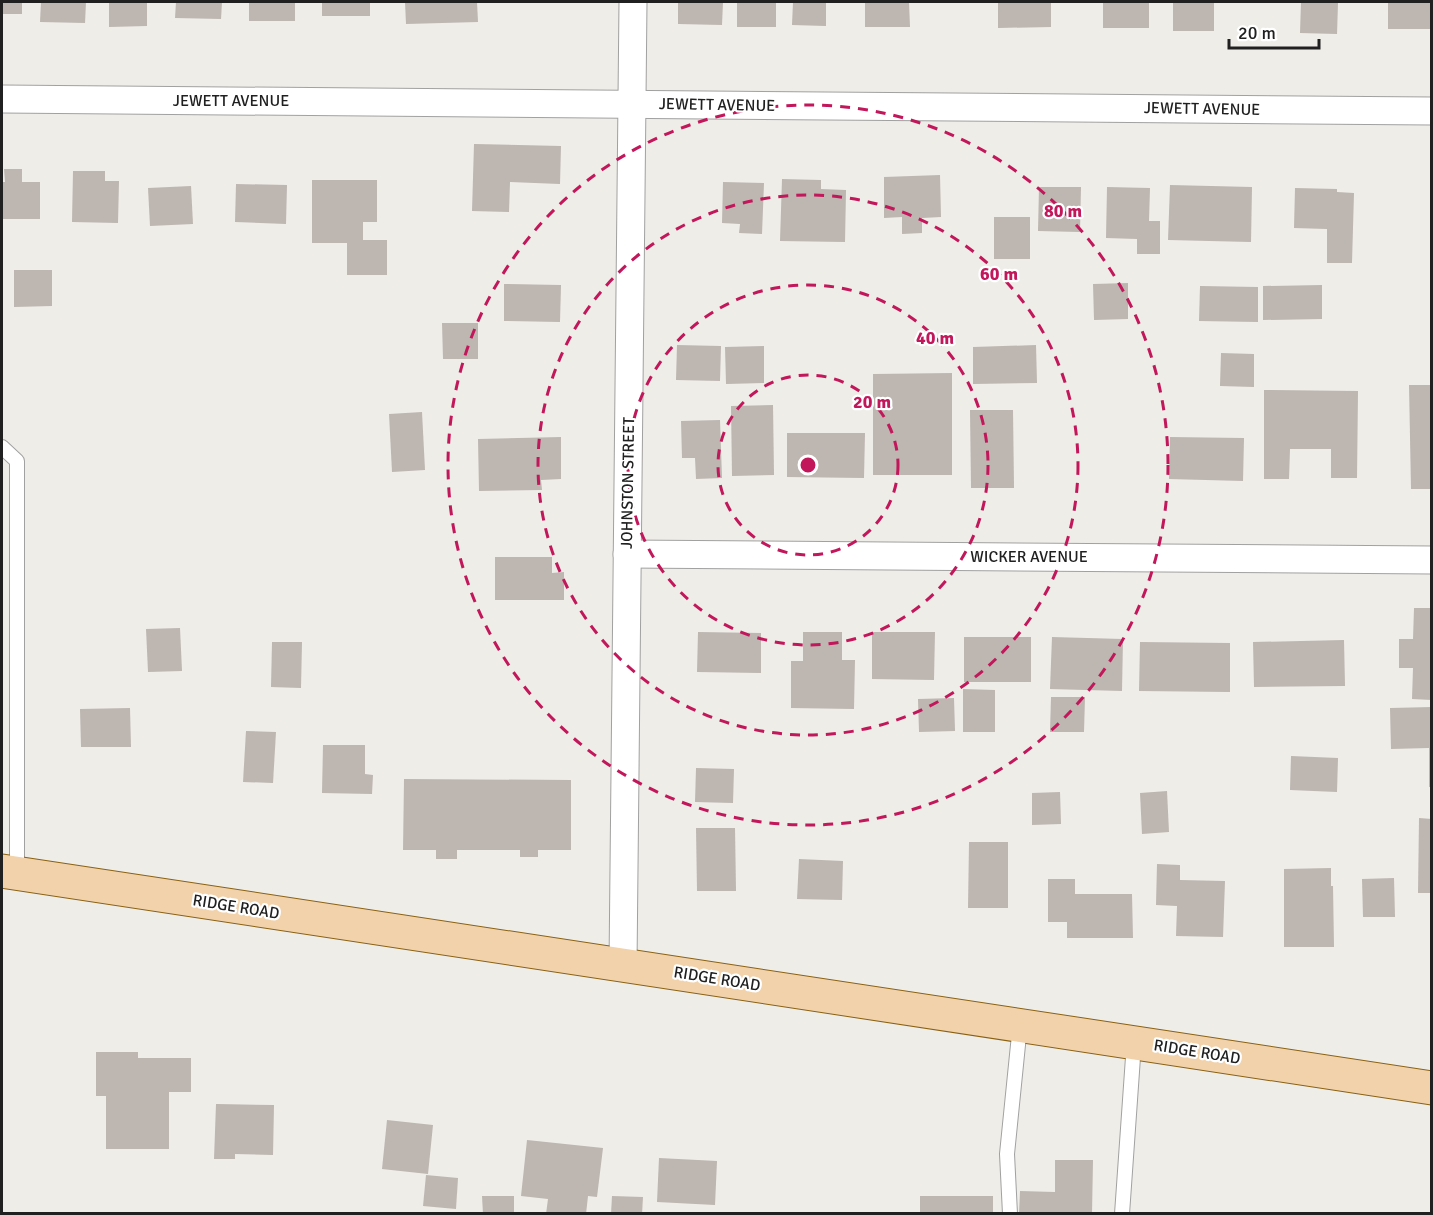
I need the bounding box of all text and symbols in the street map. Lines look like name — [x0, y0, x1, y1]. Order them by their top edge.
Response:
scale bar — [1229, 12, 1319, 50]
text: 20 m — [1238, 22, 1276, 44]
street label: JEWETT AVENUE — [173, 91, 289, 111]
street label: JEWETT AVENUE — [659, 94, 775, 116]
street label: JEWETT AVENUE — [1144, 98, 1260, 120]
text: 80 m — [1044, 200, 1082, 222]
text: 60 m — [980, 263, 1018, 285]
text: 40 m — [916, 327, 954, 349]
text: 20 m — [853, 391, 891, 413]
street label: JOHNSTON STREET — [617, 417, 639, 549]
centre of rings — [798, 455, 818, 475]
street label: WICKER AVENUE — [970, 547, 1088, 567]
street label: RIDGE ROAD — [191, 890, 281, 924]
street label: RIDGE ROAD — [672, 962, 762, 996]
street label: RIDGE ROAD — [1152, 1035, 1242, 1069]

